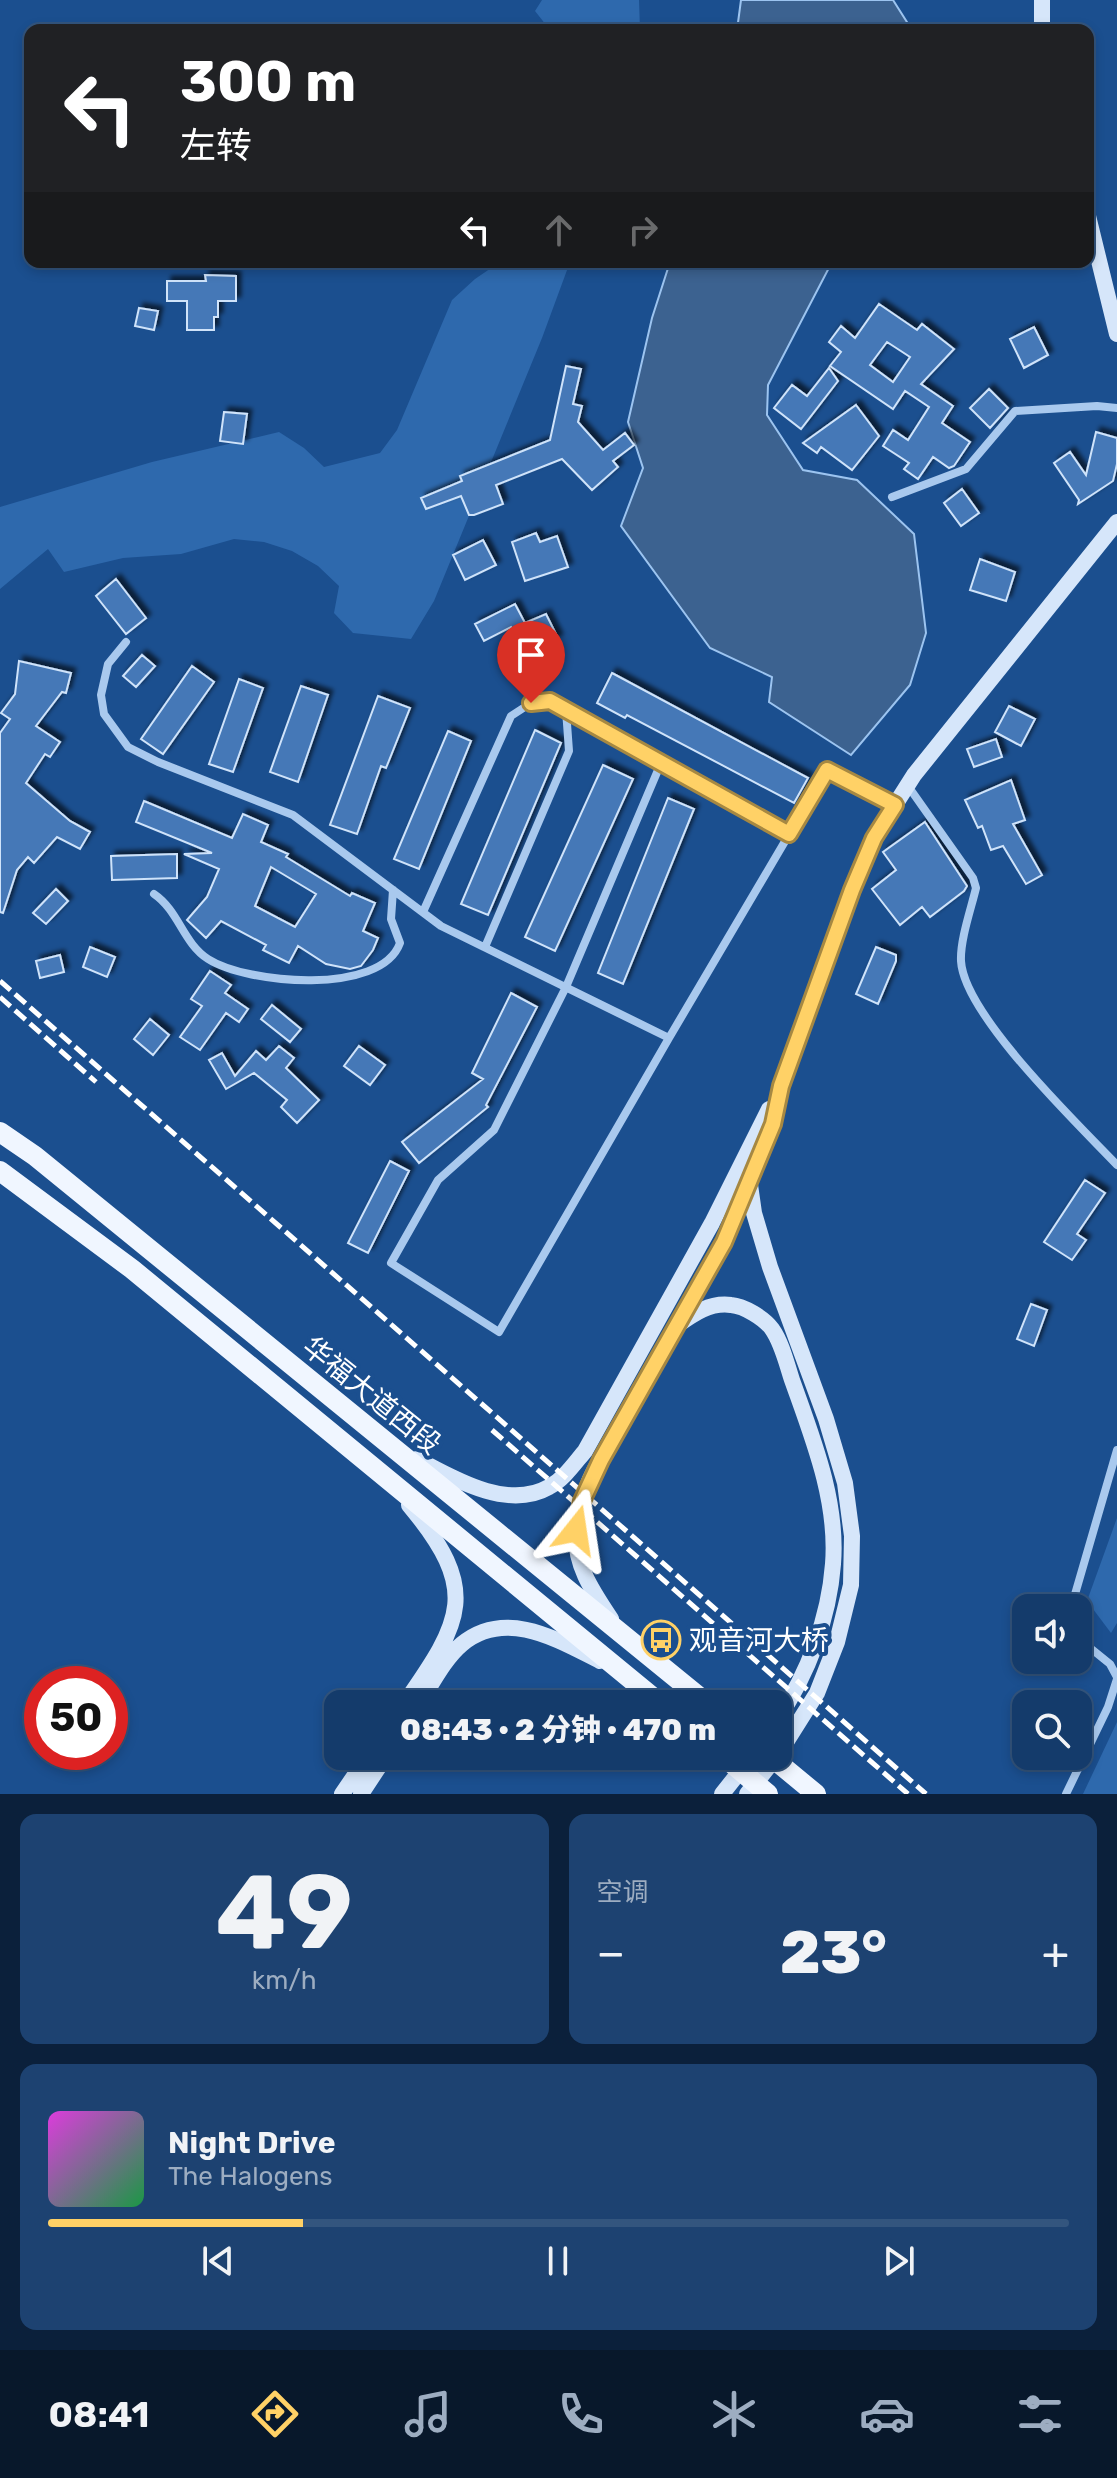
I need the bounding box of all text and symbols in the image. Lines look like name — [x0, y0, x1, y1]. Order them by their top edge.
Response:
text: 300 m — [180, 49, 356, 115]
icon: left — [48, 56, 152, 160]
text: 左转 — [180, 124, 252, 167]
icon: left — [453, 208, 497, 252]
icon: ahead — [537, 208, 581, 252]
icon: right — [621, 208, 665, 252]
pin — [497, 621, 565, 703]
icon: arrive — [509, 633, 553, 677]
street label: 华福大道西段 — [296, 1330, 447, 1461]
position arrow — [534, 1488, 618, 1572]
map controls — [1012, 1594, 1092, 1770]
button: sound — [1012, 1594, 1092, 1674]
bus stop icon: 观音河大桥 — [640, 1619, 682, 1661]
place label: 观音河大桥 — [689, 1624, 829, 1657]
speed limit sign: 50 — [24, 1666, 128, 1770]
button: search — [1012, 1690, 1092, 1770]
text: 08:43 · 2 分钟 · 470 m — [400, 1712, 716, 1748]
text: 49 — [216, 1851, 353, 1974]
text: 空调 — [597, 1877, 649, 1908]
text: 23° — [780, 1917, 887, 1988]
text: − — [597, 1927, 625, 1979]
text: + — [1042, 1927, 1069, 1979]
text: km/h — [252, 1965, 317, 1996]
text: Night Drive — [168, 2125, 336, 2161]
text: The Halogens — [168, 2161, 333, 2192]
icon: previous — [196, 2239, 240, 2283]
icon: pause — [536, 2239, 580, 2283]
icon: next — [877, 2239, 921, 2283]
icon: directions — [247, 2386, 303, 2442]
icon: music — [400, 2386, 456, 2442]
icon: phone — [553, 2386, 609, 2442]
icon: climate — [706, 2386, 762, 2442]
icon: car — [859, 2386, 915, 2442]
icon: filters — [1012, 2386, 1068, 2442]
text: 08:41 — [49, 2393, 150, 2436]

